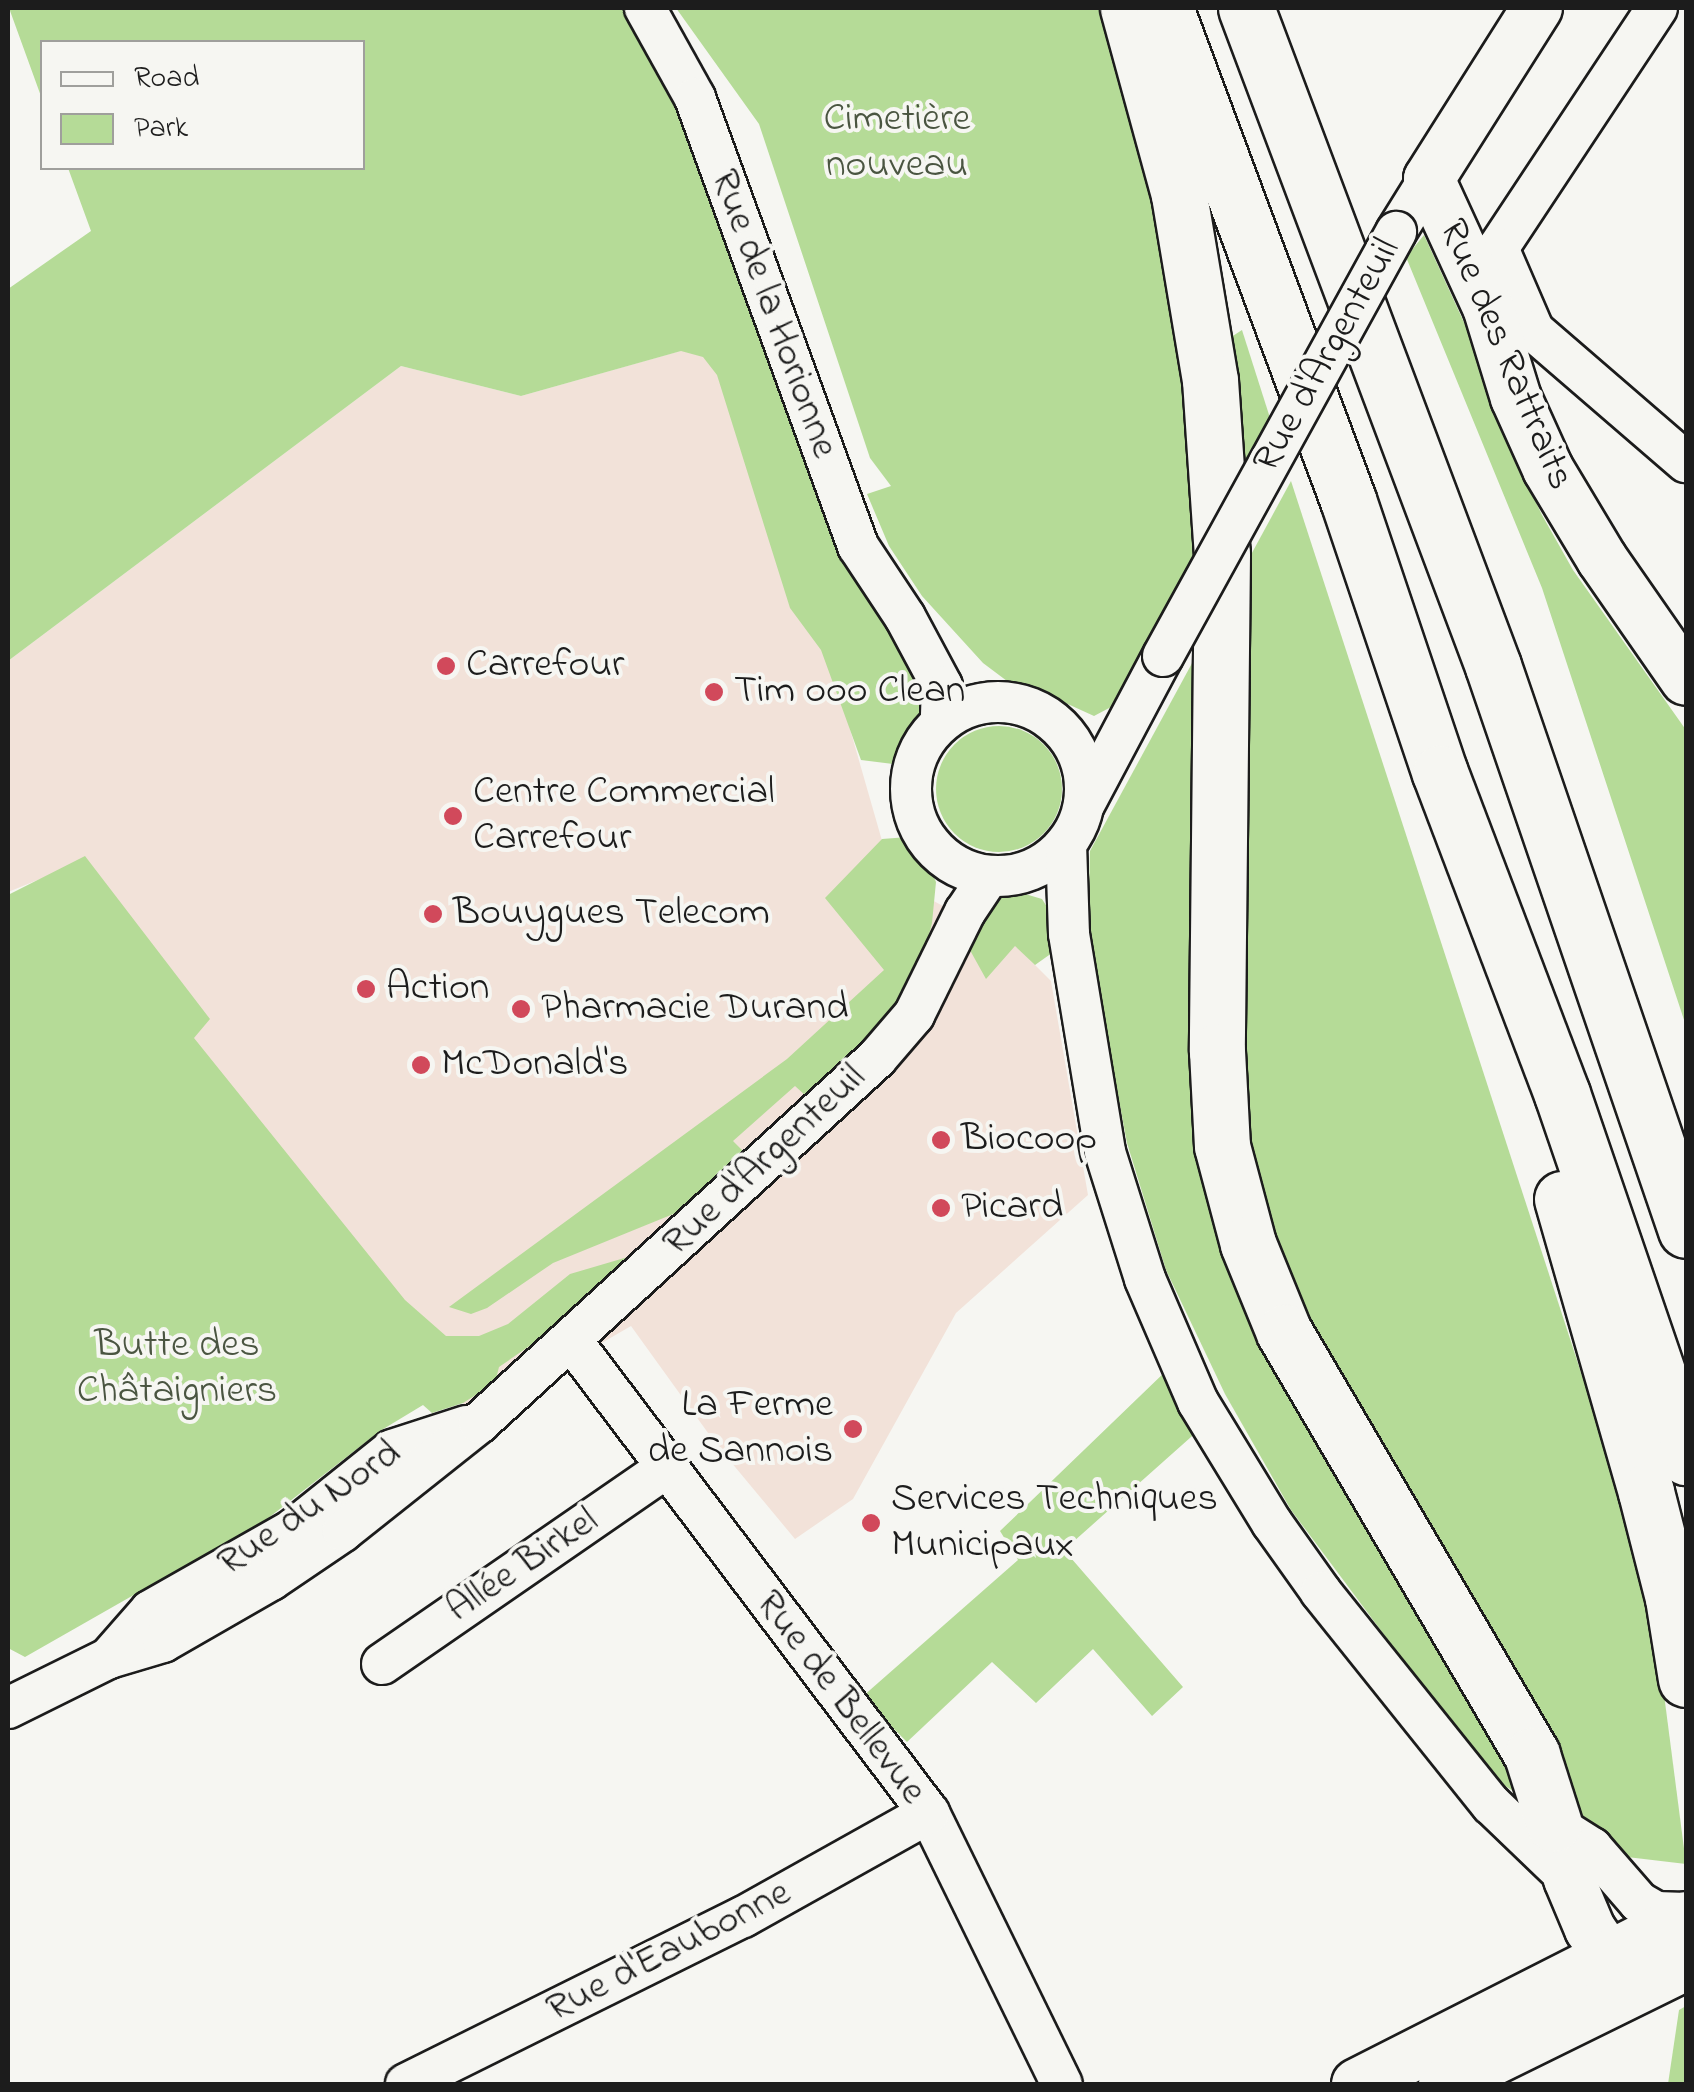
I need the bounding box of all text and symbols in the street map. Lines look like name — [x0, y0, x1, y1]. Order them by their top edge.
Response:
legend — [40, 40, 365, 170]
text: Road — [134, 57, 199, 101]
park label: Cimetière nouveau — [824, 96, 970, 190]
text: Park — [134, 107, 188, 151]
street label: Rue de la Horionne — [699, 163, 847, 465]
street label: Rue des Rattraits — [1426, 213, 1584, 497]
street label: Rue d'Argenteuil — [1244, 231, 1412, 481]
place label: Carrefour — [466, 642, 624, 690]
marker: Carrefour — [435, 655, 457, 677]
place label: Tim ooo Clean — [734, 668, 965, 716]
marker: Tim ooo Clean — [703, 681, 725, 703]
place label: Centre Commercial Carrefour — [473, 769, 775, 863]
marker: Centre Commercial Carrefour — [442, 805, 464, 827]
place label: Bouygues Telecom — [453, 890, 770, 938]
marker: Bouygues Telecom — [422, 903, 444, 925]
place label: Action — [386, 965, 490, 1013]
marker: Action — [355, 978, 377, 1000]
place label: Pharmacie Durand — [541, 985, 849, 1033]
marker: Pharmacie Durand — [510, 998, 532, 1020]
place label: McDonald's — [441, 1041, 628, 1089]
marker: McDonald's — [410, 1054, 432, 1076]
street label: Rue d'Argenteuil — [653, 1055, 877, 1267]
place label: Biocoop — [961, 1116, 1097, 1164]
marker: Biocoop — [930, 1129, 952, 1151]
place label: Picard — [961, 1184, 1063, 1232]
marker: Picard — [930, 1197, 952, 1219]
park label: Butte des Châtaigniers — [77, 1322, 277, 1416]
place label: La Ferme de Sannois — [648, 1382, 833, 1476]
marker: La Ferme de Sannois — [842, 1418, 864, 1440]
street label: Rue du Nord — [209, 1430, 411, 1588]
place label: Services Techniques Municipaux — [891, 1476, 1218, 1570]
street label: Allée Birkel — [438, 1498, 608, 1634]
marker: Services Techniques Municipaux — [860, 1512, 882, 1534]
street label: Rue de Bellevue — [744, 1582, 936, 1814]
street label: Rue d'Eaubonne — [539, 1870, 799, 2034]

